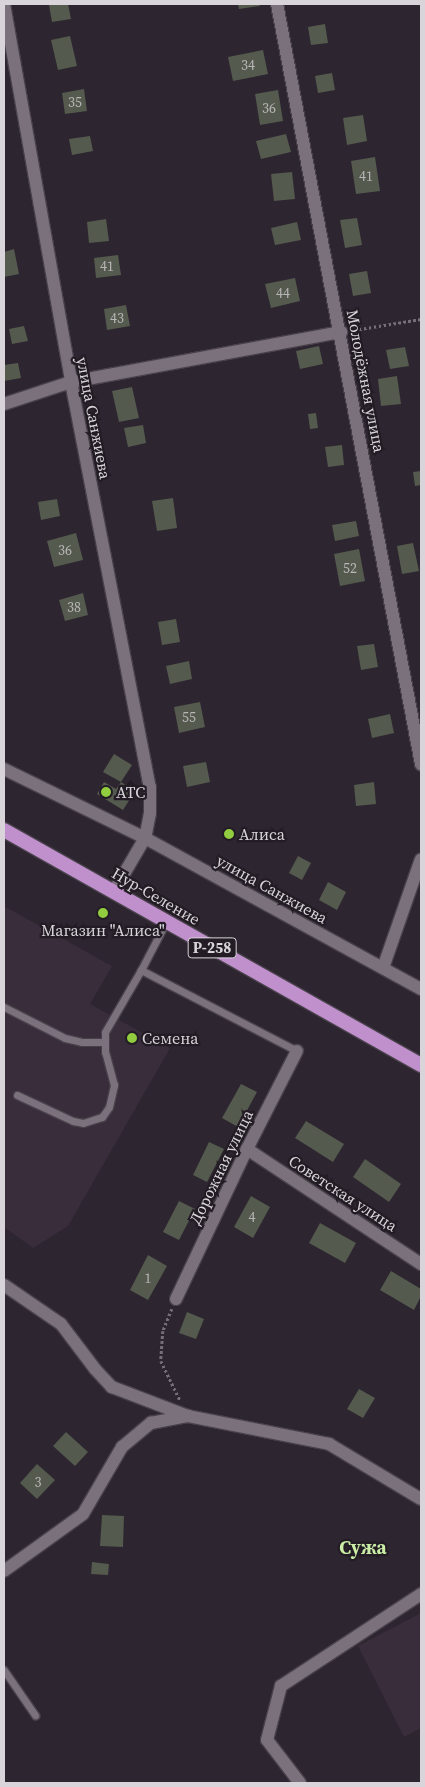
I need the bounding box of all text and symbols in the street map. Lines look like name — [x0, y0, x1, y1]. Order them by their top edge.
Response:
house number: 34 — [241, 57, 255, 73]
house number: 35 — [68, 94, 82, 110]
house number: 36 — [262, 100, 276, 116]
house number: 41 — [359, 168, 373, 184]
house number: 41 — [100, 258, 114, 274]
house number: 44 — [276, 285, 290, 301]
street label: Молодёжная улица — [343, 308, 389, 454]
house number: 43 — [110, 310, 124, 326]
street label: улица Санжиева — [73, 355, 115, 481]
house number: 36 — [58, 542, 72, 558]
house number: 52 — [343, 560, 357, 576]
house number: 38 — [67, 599, 81, 615]
house number: 55 — [182, 709, 196, 725]
place label: АТС — [116, 782, 145, 802]
marker: АТС — [100, 786, 112, 798]
place label: Алиса — [239, 824, 285, 844]
marker: Алиса — [223, 828, 235, 840]
street label: улица Санжиева — [213, 851, 331, 927]
street label: Нур-Селение — [109, 863, 203, 929]
marker: Магазин "Алиса" — [97, 907, 109, 919]
place label: Магазин "Алиса" — [41, 920, 165, 940]
road number: Р-258 — [187, 936, 237, 960]
place label: Семена — [142, 1028, 198, 1048]
marker: Семена — [126, 1032, 138, 1044]
street label: Дорожная улица — [185, 1107, 257, 1227]
street label: Советская улица — [285, 1151, 401, 1235]
house number: 4 — [249, 1209, 255, 1225]
house number: 1 — [145, 1270, 151, 1286]
house number: 3 — [35, 1474, 41, 1490]
district label: Сужа — [339, 1537, 387, 1559]

